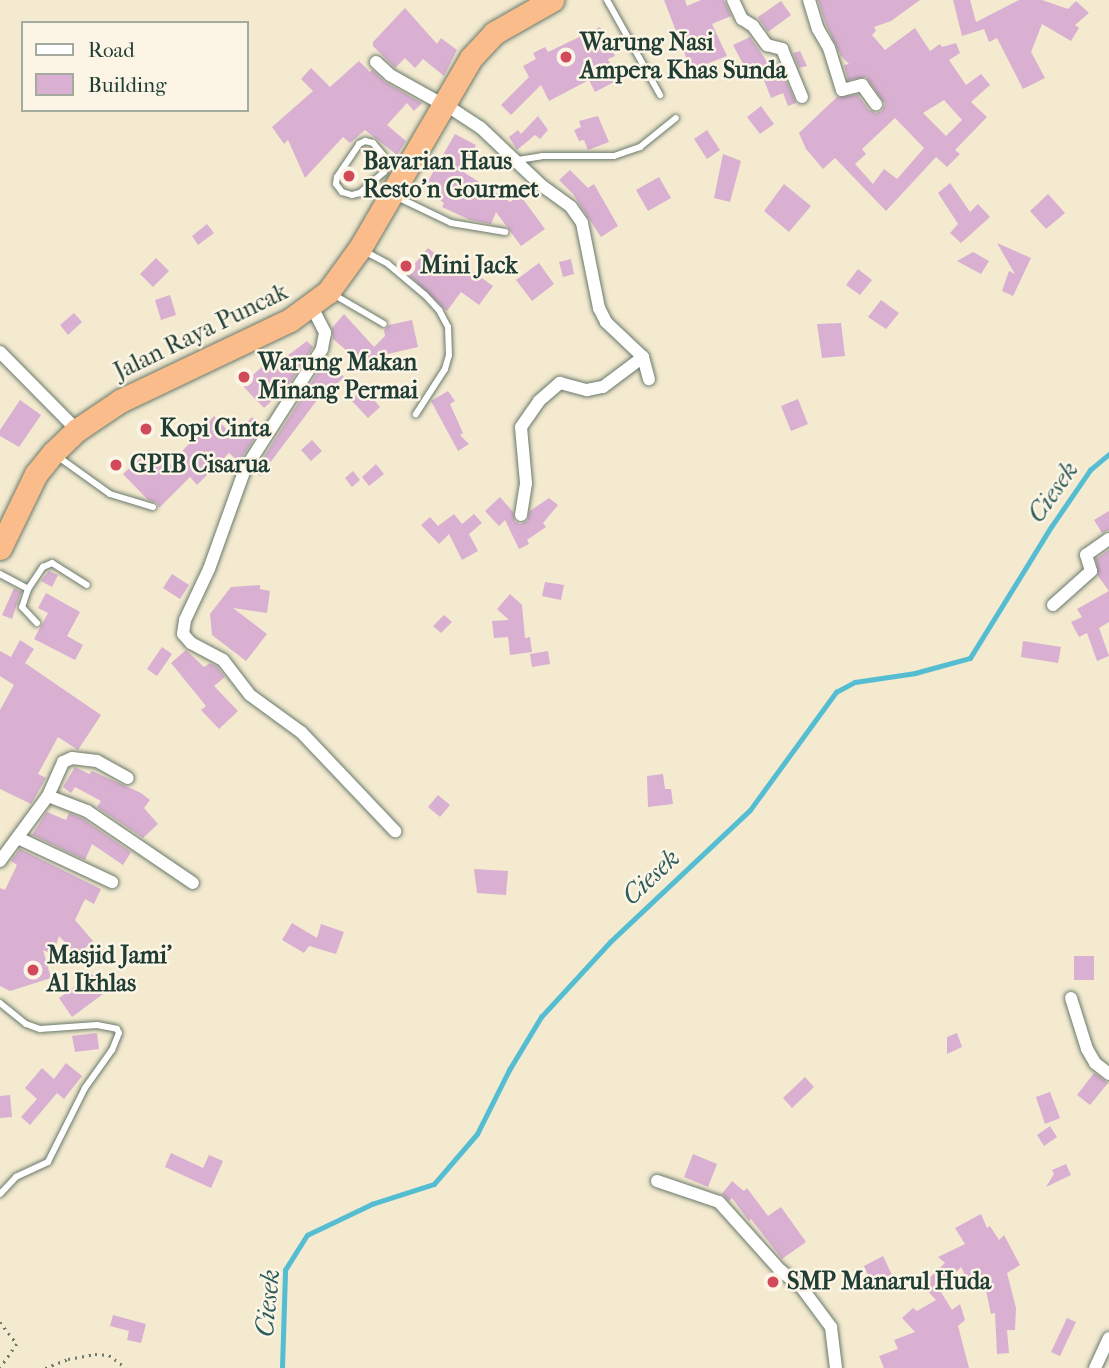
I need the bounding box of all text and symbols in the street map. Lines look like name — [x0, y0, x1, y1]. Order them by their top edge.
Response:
legend — [21, 21, 248, 112]
place label: Warung Nasi Ampera Khas Sunda — [580, 29, 787, 85]
text: Road — [88, 38, 135, 62]
marker: Warung Nasi Ampera Khas Sunda — [558, 49, 574, 65]
text: Building — [88, 73, 166, 97]
place label: Bavarian Haus Resto'n Gourmet — [363, 148, 539, 204]
marker: Bavarian Haus Resto'n Gourmet — [341, 168, 357, 184]
place label: Mini Jack — [420, 252, 518, 280]
marker: Mini Jack — [398, 258, 414, 274]
street label: Jalan Raya Puncak — [109, 278, 293, 386]
place label: Warung Makan Minang Permai — [258, 349, 418, 405]
marker: Warung Makan Minang Permai — [236, 369, 252, 385]
place label: Kopi Cinta — [160, 415, 271, 443]
marker: Kopi Cinta — [138, 421, 154, 437]
place label: GPIB Cisarua — [130, 451, 269, 479]
water label: Ciesek — [1021, 455, 1085, 529]
marker: GPIB Cisarua — [108, 457, 124, 473]
water label: Ciesek — [616, 843, 686, 911]
place label: Masjid Jami' Al Ikhlas — [47, 942, 172, 998]
marker: Masjid Jami' Al Ikhlas — [25, 962, 41, 978]
water label: Ciesek — [249, 1268, 287, 1338]
place label: SMP Manarul Huda — [787, 1268, 991, 1296]
marker: SMP Manarul Huda — [765, 1274, 781, 1290]

